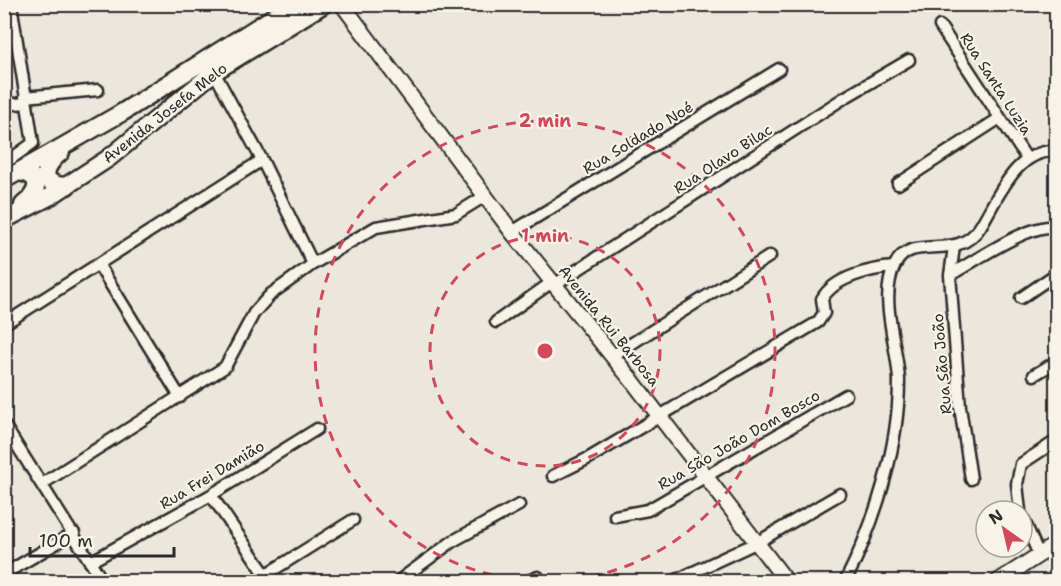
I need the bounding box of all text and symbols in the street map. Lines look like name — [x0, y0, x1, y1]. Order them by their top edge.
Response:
street label: Rua Santa Luzia — [955, 29, 1037, 139]
street label: Avenida Josefa Melo — [99, 58, 231, 168]
street label: Rua Soldado Noé — [579, 97, 697, 179]
text: 2 min — [519, 109, 571, 133]
street label: Rua Olavo Bilac — [670, 120, 776, 198]
text: 1 min — [521, 224, 569, 248]
street label: Avenida Rui Barbosa — [554, 261, 665, 391]
street label: Rua São João — [928, 313, 956, 415]
centre of rings — [535, 341, 555, 361]
street label: Rua São João Dom Bosco — [654, 385, 824, 495]
street label: Rua Frei Damião — [156, 436, 268, 514]
north arrow — [974, 499, 1034, 559]
text: N — [985, 505, 1007, 529]
scale bar — [30, 520, 174, 558]
text: 100 m — [39, 529, 93, 553]

